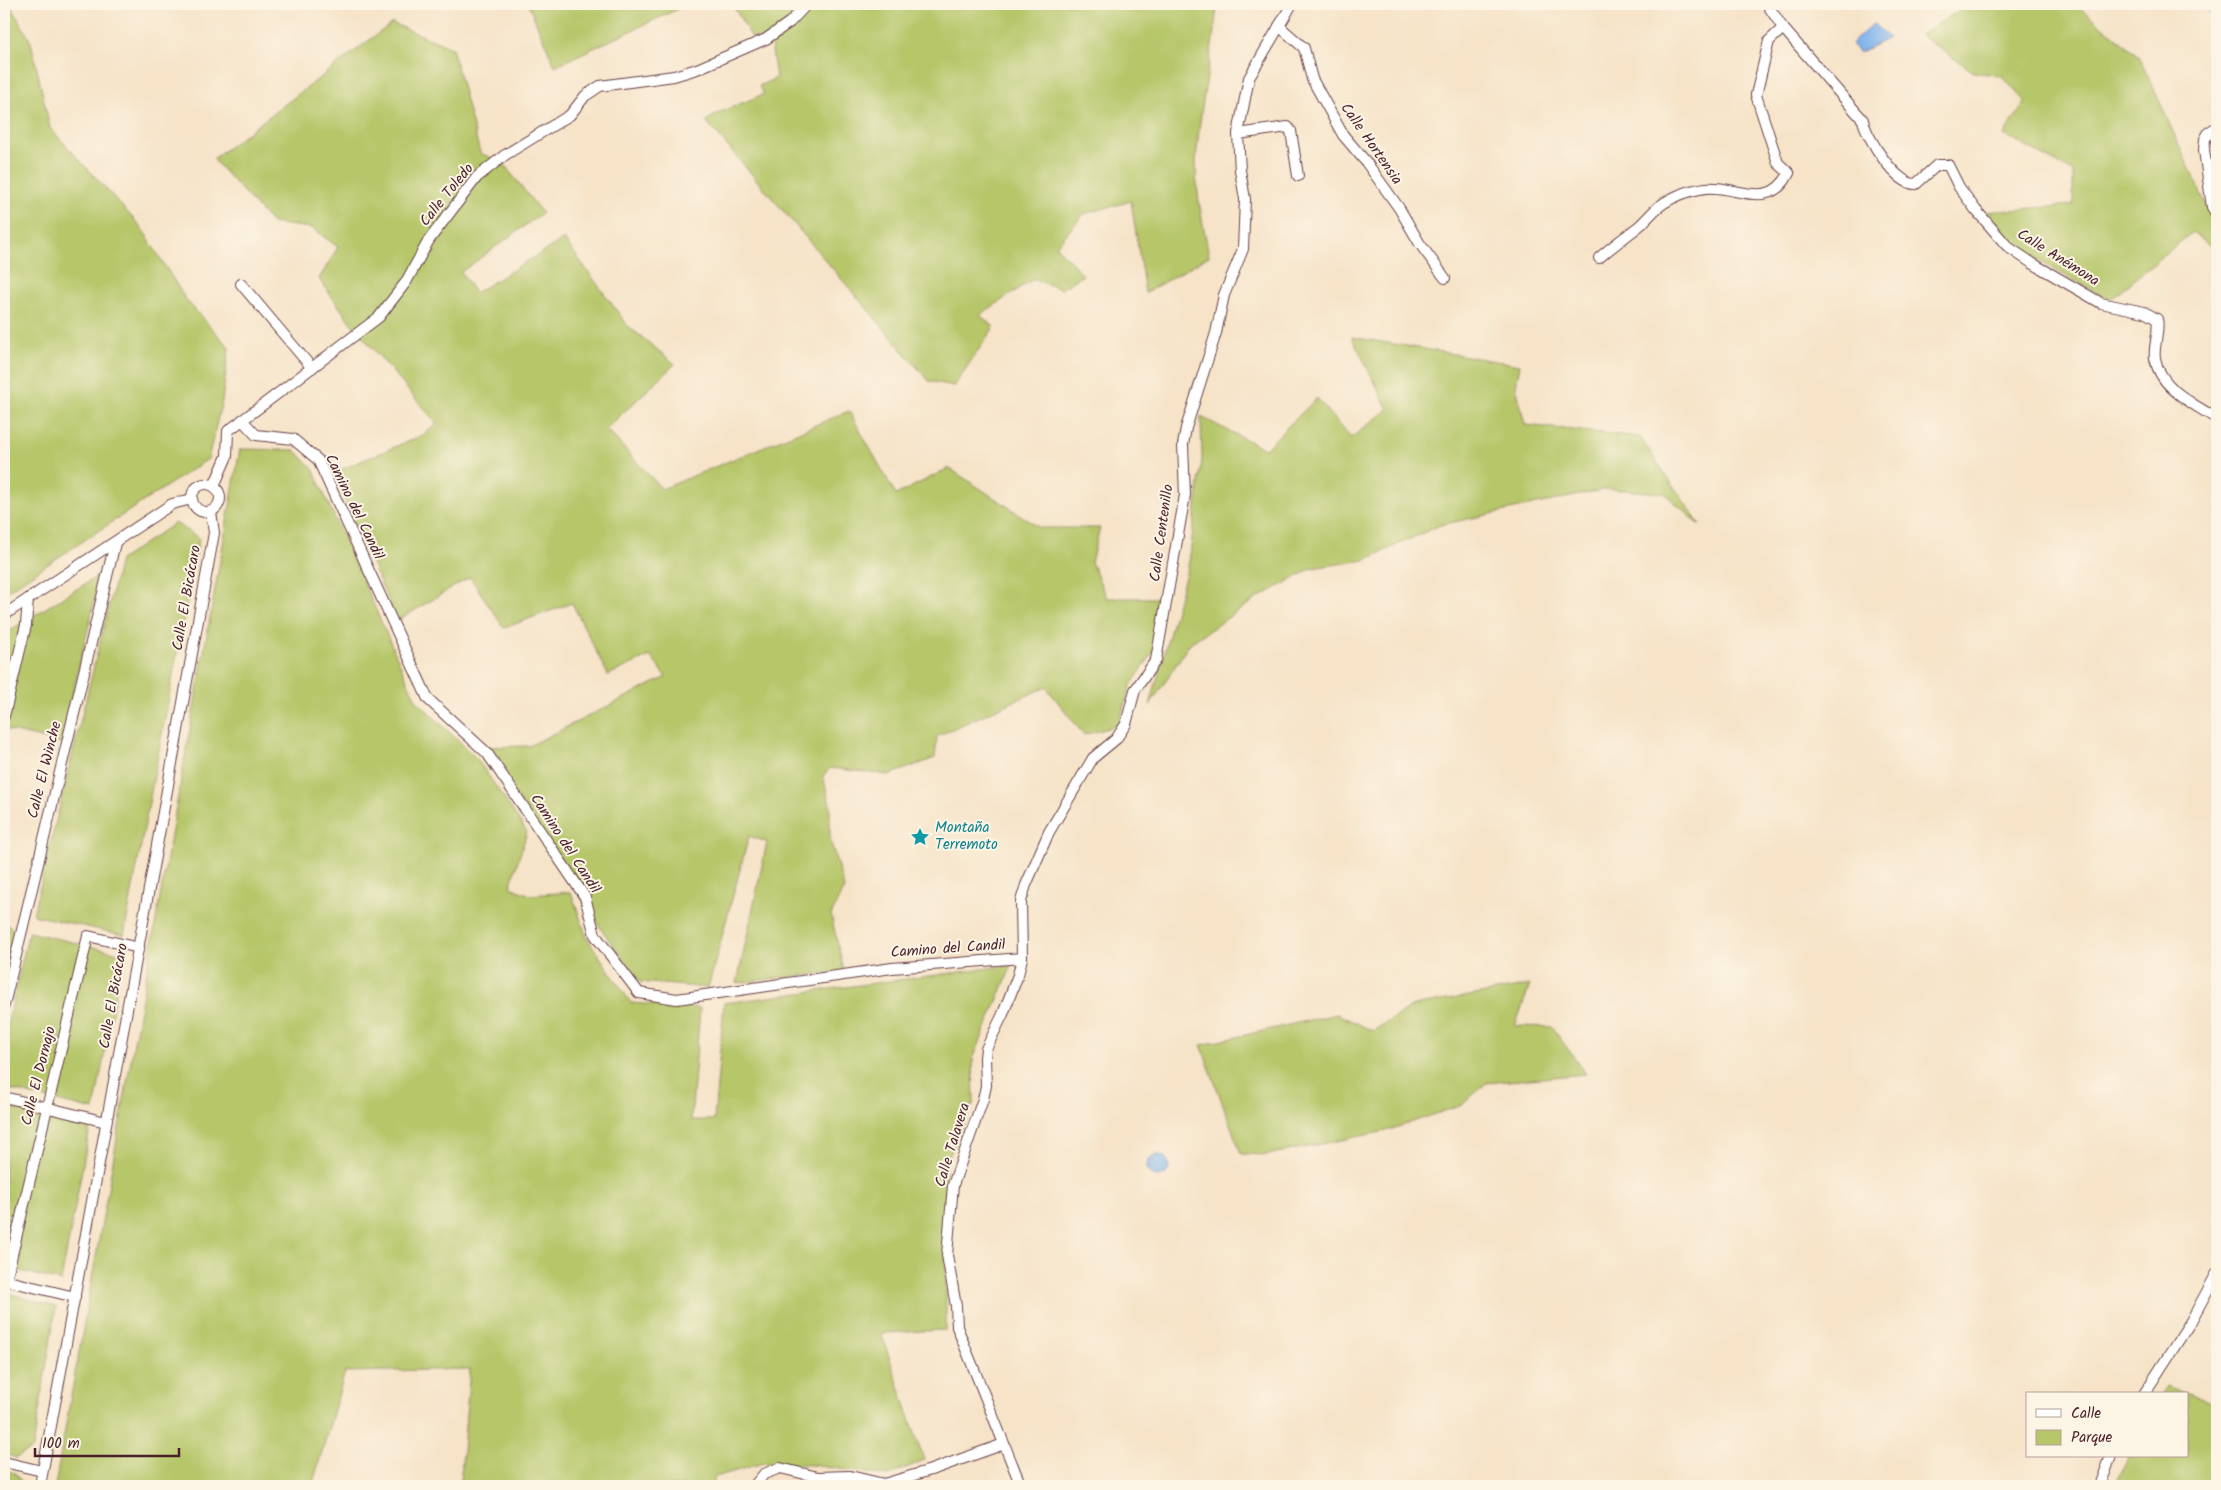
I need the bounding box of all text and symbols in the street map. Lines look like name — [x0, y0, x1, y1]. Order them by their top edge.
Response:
street label: Calle Hortensia — [1334, 98, 1408, 190]
street label: Calle Toledo — [414, 158, 480, 232]
street label: Calle Anémona — [2012, 223, 2104, 293]
street label: Camino del Candil — [318, 450, 390, 564]
street label: Calle Centenillo — [1143, 483, 1181, 583]
street label: Calle El Bicácaro — [166, 543, 208, 653]
street label: Calle El Winche — [21, 719, 69, 821]
street label: Camino del Candil — [524, 789, 607, 899]
place label: Montaña Terremoto — [935, 816, 998, 857]
place icon: Montaña Terremoto — [909, 826, 931, 848]
street label: Camino del Candil — [890, 933, 1007, 965]
street label: Calle El Bicácaro — [93, 941, 135, 1051]
street label: Calle El Dornajo — [15, 1024, 63, 1128]
street label: Calle Talavera — [929, 1100, 977, 1190]
legend — [2026, 1392, 2188, 1458]
text: Calle — [2071, 1402, 2101, 1426]
scale bar — [35, 1425, 179, 1457]
text: Parque — [2071, 1426, 2112, 1450]
text: 100 m — [42, 1432, 80, 1456]

